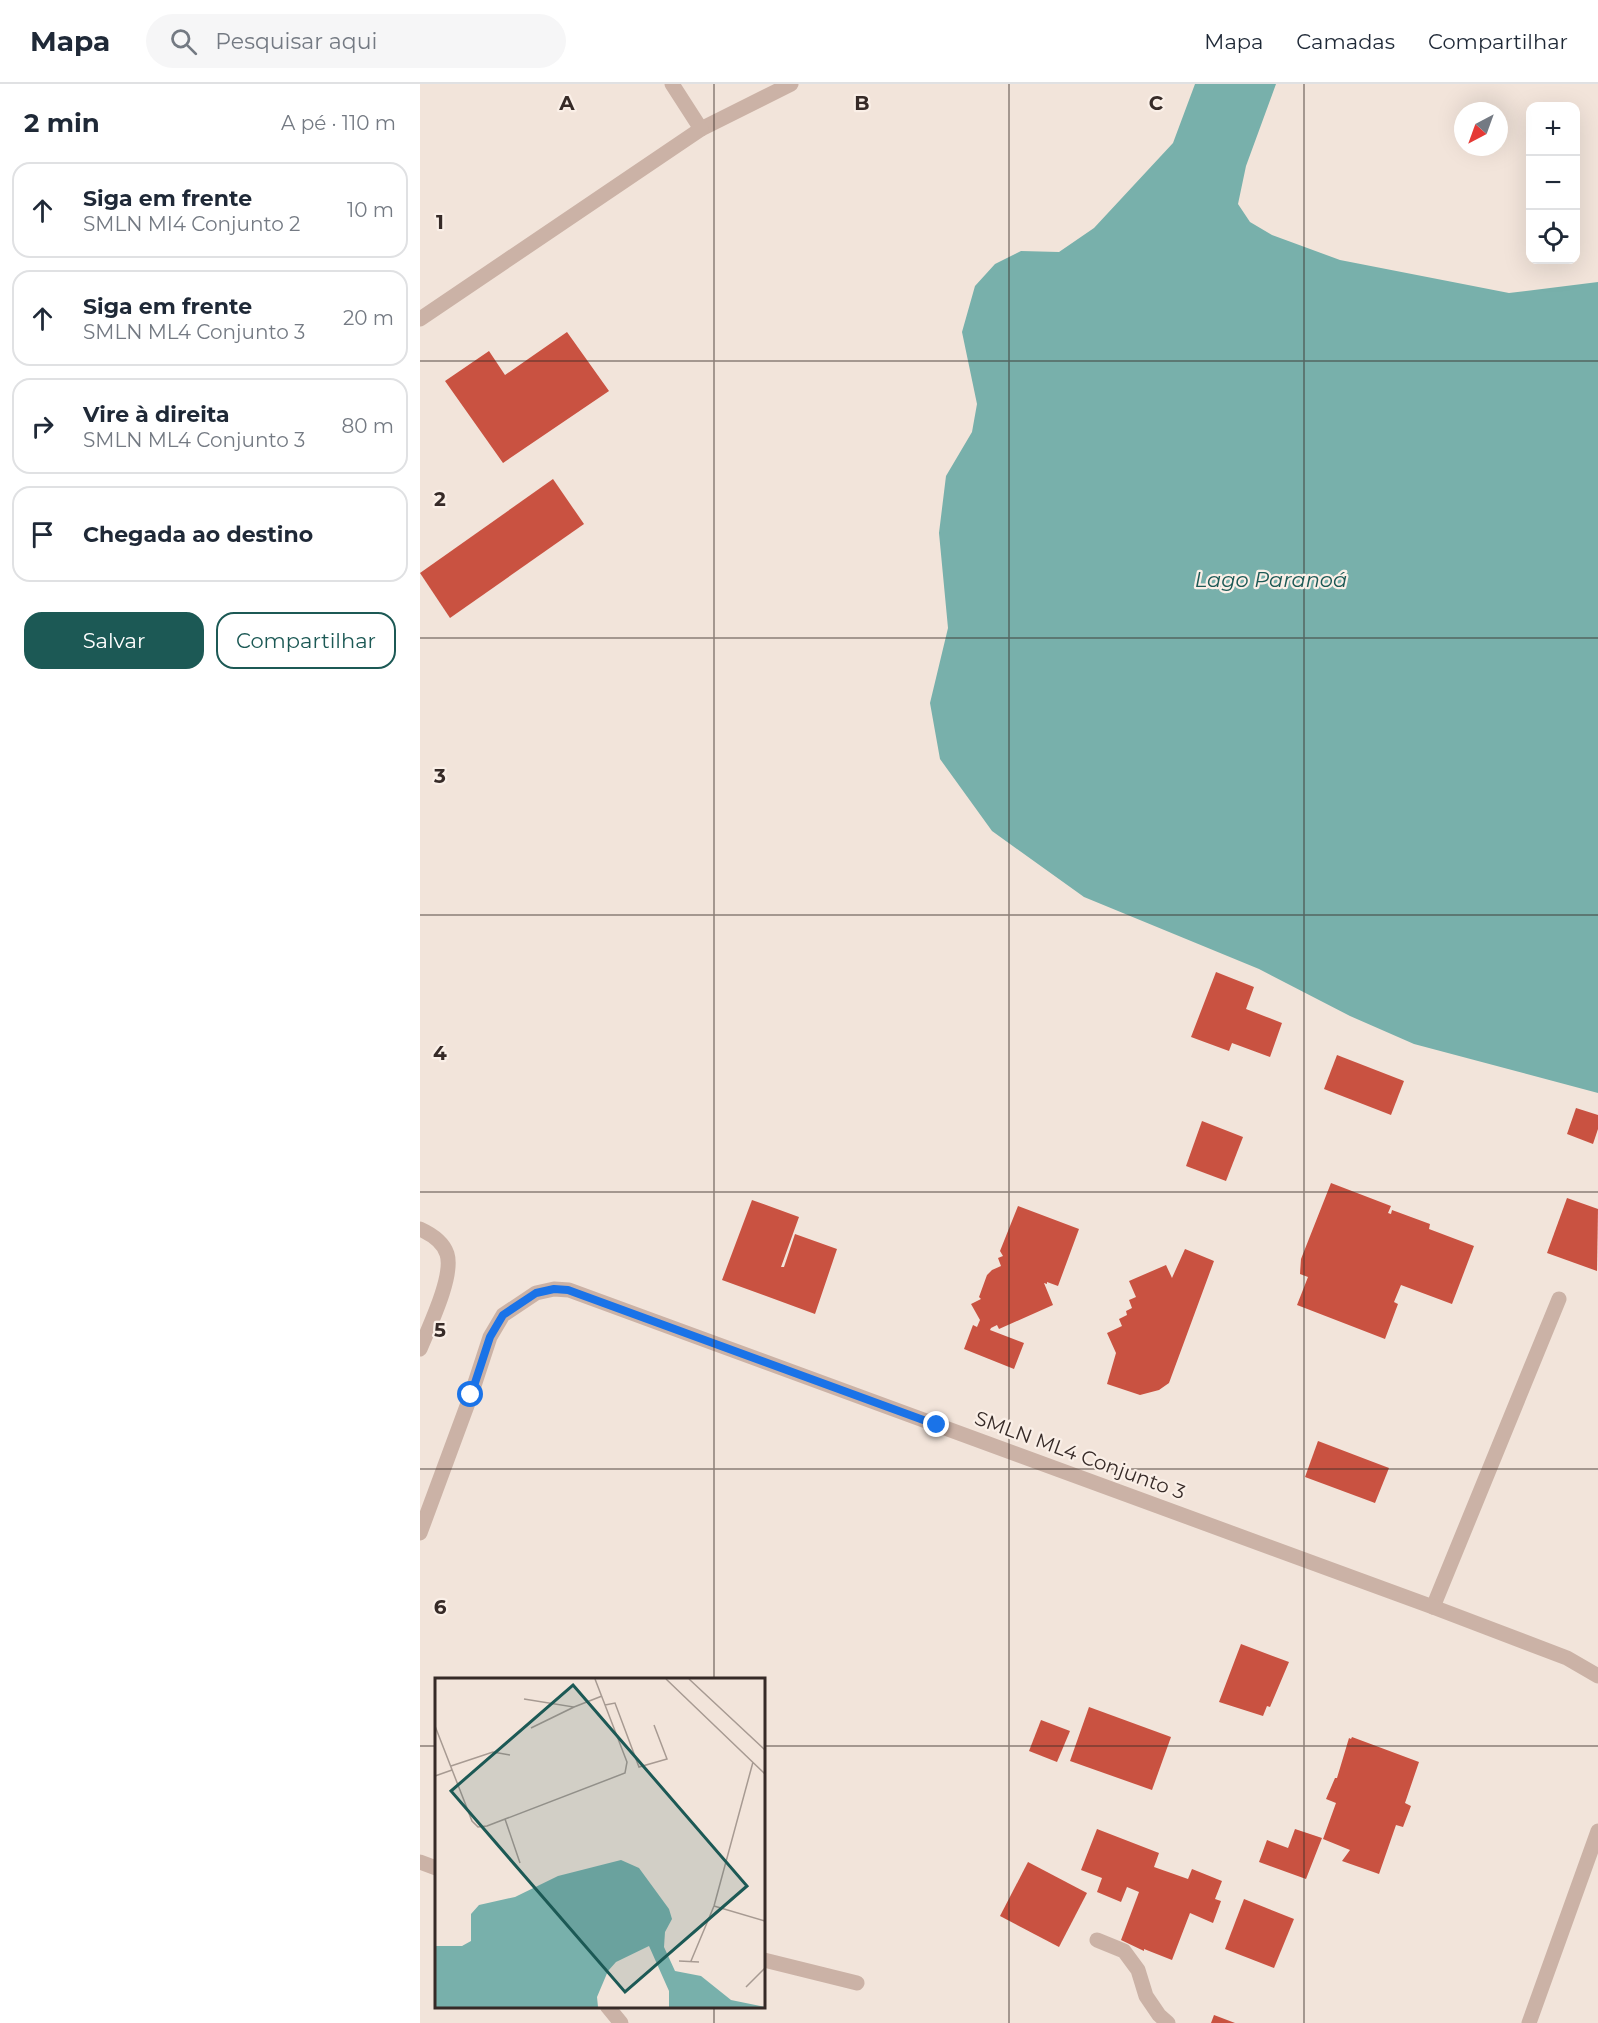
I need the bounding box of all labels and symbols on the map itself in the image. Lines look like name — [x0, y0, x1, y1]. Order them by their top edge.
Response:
text: A — [558, 91, 575, 115]
text: B — [854, 91, 870, 115]
text: C — [1149, 91, 1164, 115]
north arrow — [1454, 102, 1508, 156]
text: 1 — [436, 210, 444, 234]
text: 2 — [434, 487, 446, 511]
water label: Lago Paranoá — [1195, 567, 1347, 592]
text: 3 — [433, 764, 446, 788]
text: 4 — [433, 1041, 447, 1065]
text: 5 — [434, 1318, 446, 1342]
route start — [457, 1381, 483, 1407]
street label: SMLN ML4 Conjunto 3 — [971, 1406, 1189, 1504]
route end — [923, 1411, 949, 1437]
text: 6 — [434, 1595, 447, 1619]
inset map — [435, 1678, 765, 2008]

